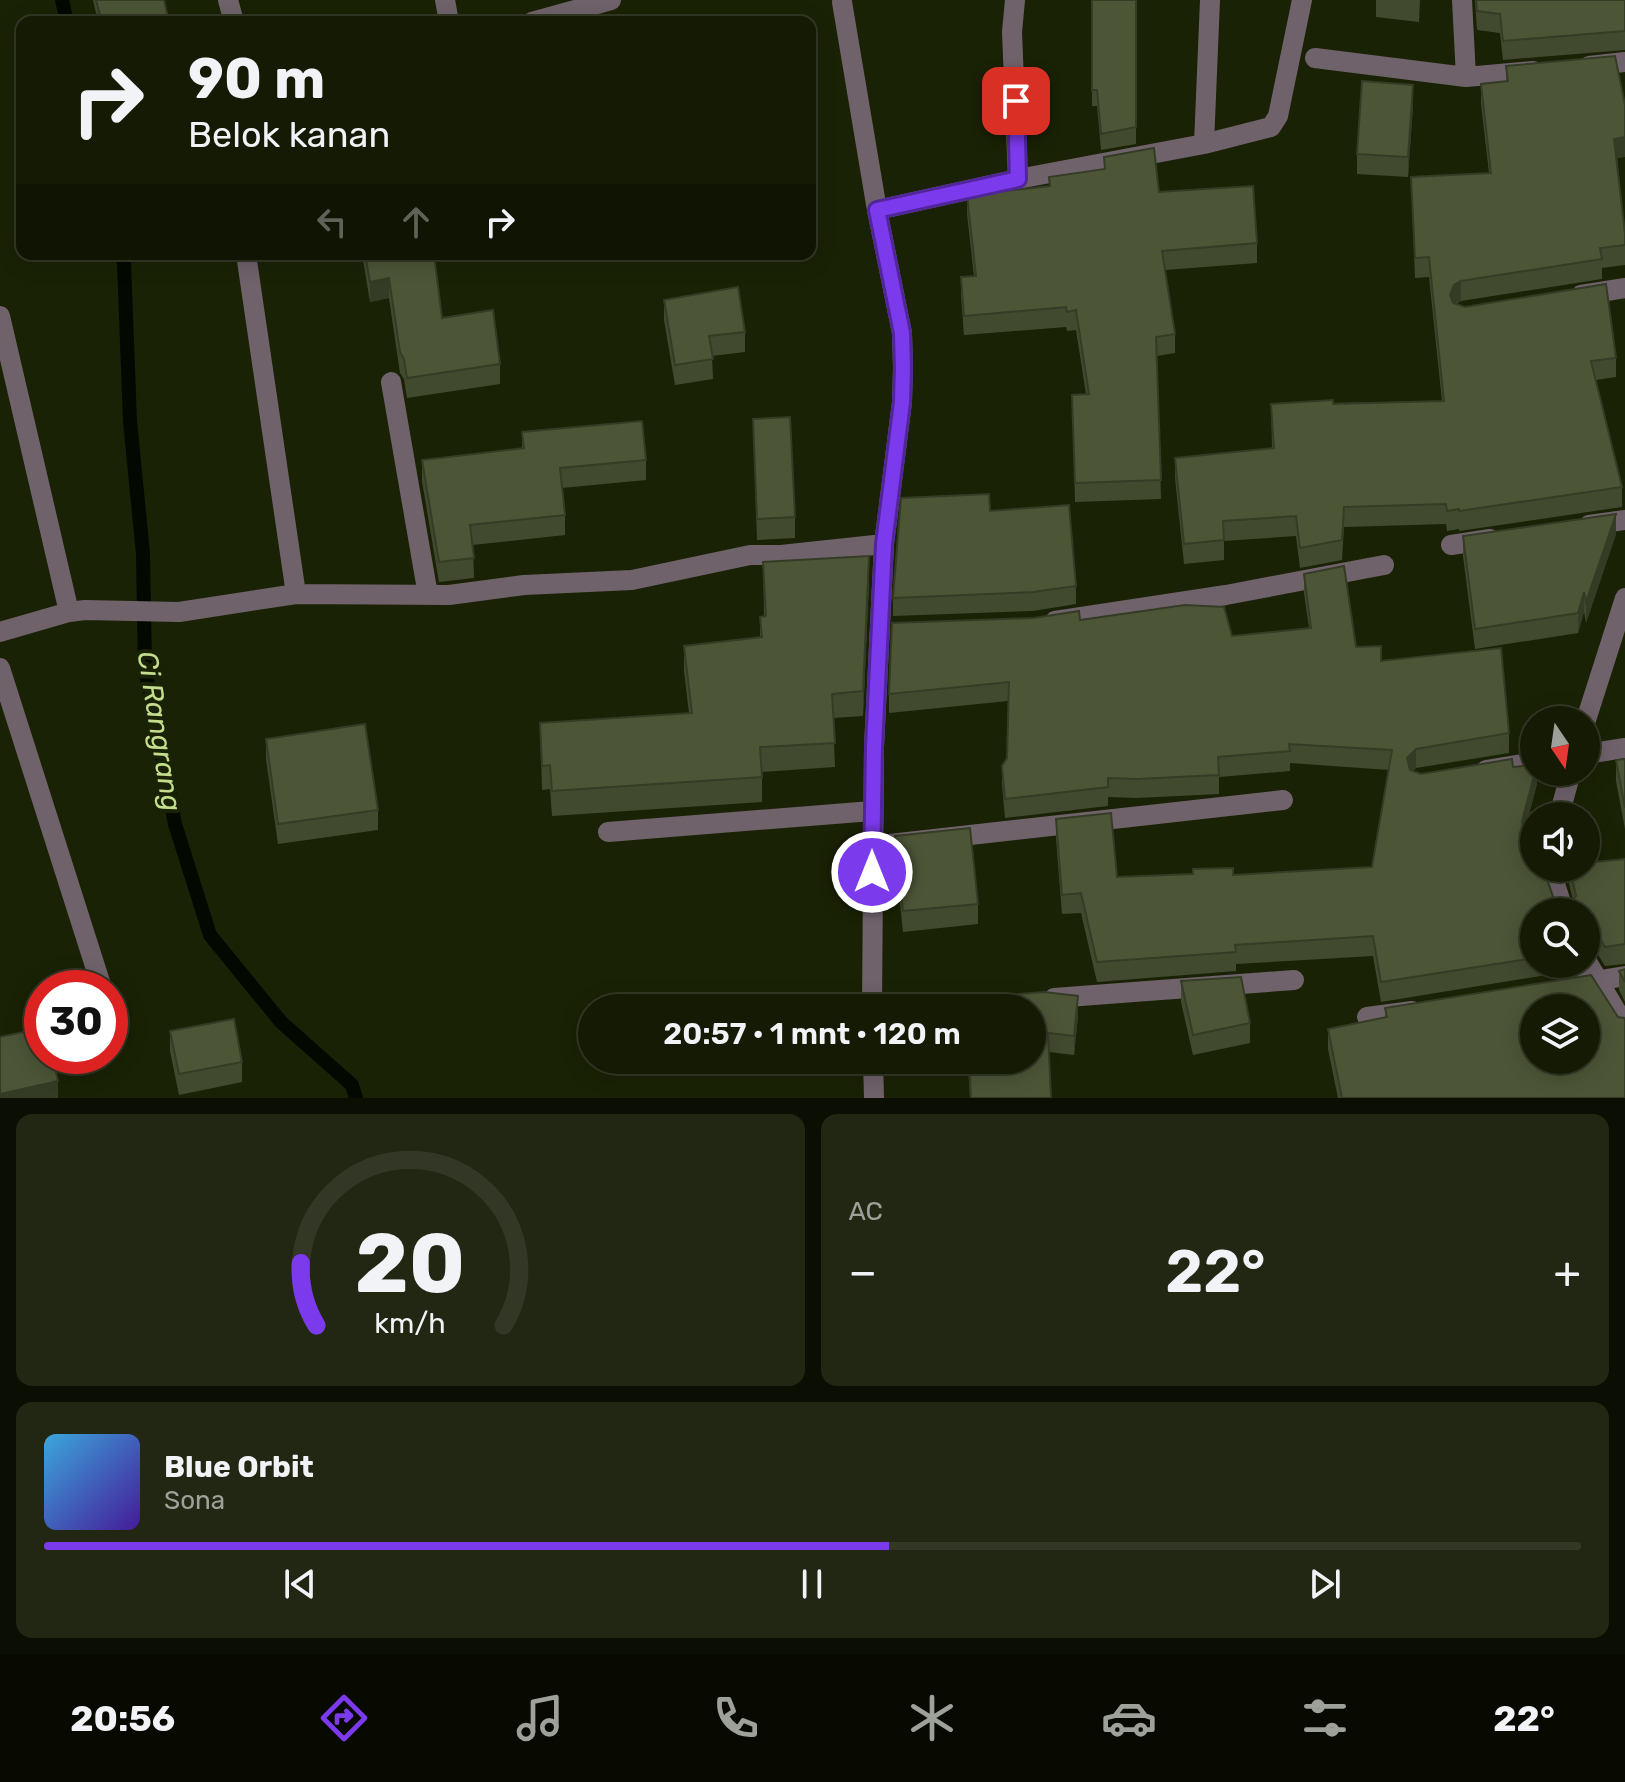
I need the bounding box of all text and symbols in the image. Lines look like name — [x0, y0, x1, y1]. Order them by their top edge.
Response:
text: 90 m — [188, 46, 325, 112]
icon: right — [56, 48, 160, 152]
pin — [982, 67, 1050, 135]
icon: arrive — [994, 79, 1038, 123]
text: Belok kanan — [188, 113, 390, 156]
icon: left — [310, 200, 354, 244]
icon: ahead — [394, 200, 438, 244]
icon: right — [478, 200, 522, 244]
water label: Ci Rangrang — [131, 649, 188, 813]
north arrow — [1520, 706, 1600, 786]
map controls — [1520, 706, 1600, 1074]
button: sound — [1520, 802, 1600, 882]
position arrow — [830, 830, 914, 914]
button: search — [1520, 898, 1600, 978]
speed limit sign: 30 — [24, 970, 128, 1074]
button: layers — [1520, 994, 1600, 1074]
text: 20:57 · 1 mnt · 120 m — [663, 1016, 961, 1052]
text: AC — [849, 1196, 883, 1227]
text: 20 — [355, 1214, 466, 1313]
text: 22° — [1165, 1236, 1266, 1307]
text: − — [849, 1246, 877, 1298]
text: + — [1554, 1246, 1581, 1298]
text: km/h — [375, 1306, 446, 1340]
text: Blue Orbit — [164, 1449, 314, 1485]
text: Sona — [164, 1485, 225, 1516]
icon: previous — [278, 1562, 322, 1606]
icon: pause — [790, 1562, 834, 1606]
icon: next — [1303, 1562, 1347, 1606]
icon: directions — [316, 1690, 372, 1746]
icon: music — [512, 1690, 568, 1746]
icon: phone — [708, 1690, 764, 1746]
icon: climate — [904, 1690, 960, 1746]
icon: car — [1101, 1690, 1157, 1746]
icon: filters — [1297, 1690, 1353, 1746]
text: 20:56 — [70, 1697, 175, 1740]
text: 22° — [1493, 1697, 1555, 1740]

